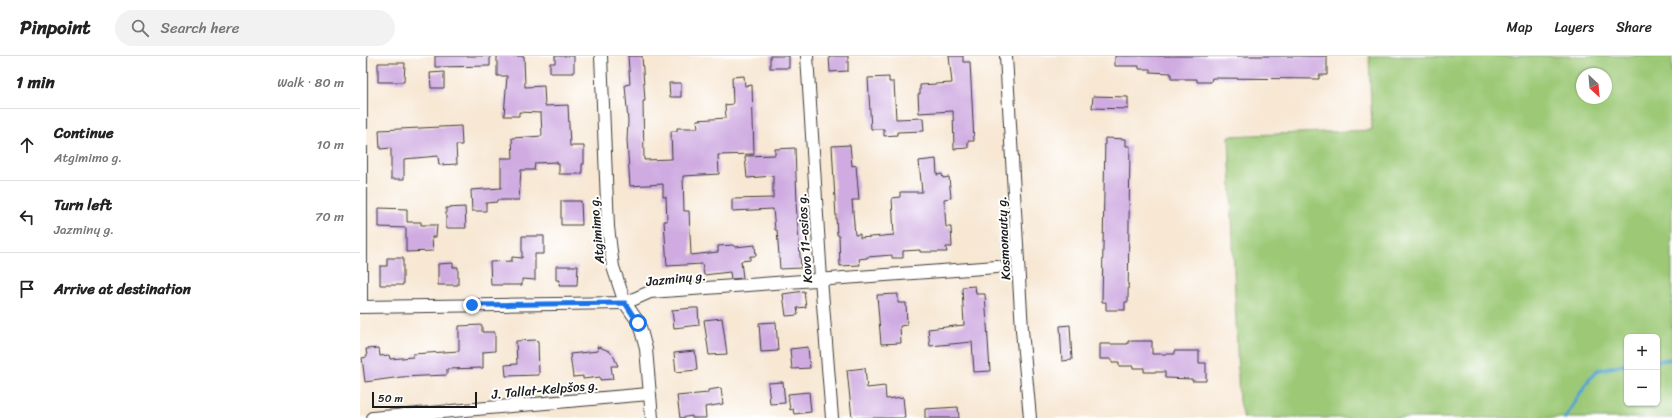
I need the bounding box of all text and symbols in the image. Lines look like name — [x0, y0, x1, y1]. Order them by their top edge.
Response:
search box — [115, 10, 395, 46]
text: Pinpoint — [20, 11, 91, 44]
text: Search here — [161, 15, 240, 41]
text: Map — [1507, 15, 1532, 40]
text: Layers — [1554, 15, 1594, 40]
text: Share — [1616, 15, 1652, 40]
icon: search — [129, 17, 151, 39]
text: 1 min — [16, 67, 55, 97]
north arrow — [1576, 68, 1612, 104]
text: Walk · 80 m — [277, 71, 344, 94]
text: Continue — [54, 120, 114, 146]
text: 10 m — [317, 133, 344, 156]
icon: ahead — [16, 134, 38, 156]
text: Atgimimo g. — [54, 146, 122, 169]
text: Turn left — [54, 192, 112, 218]
street label: Kovo 11-osios g. — [790, 192, 819, 284]
street label: Atgimimo g. — [582, 195, 611, 266]
street label: Kosmonautų g. — [990, 195, 1017, 281]
text: 70 m — [315, 205, 344, 228]
icon: left — [16, 206, 38, 228]
text: Jazminų g. — [54, 218, 114, 241]
street label: Jazminų g. — [644, 264, 707, 293]
text: Arrive at destination — [54, 276, 191, 302]
icon: arrive — [16, 278, 38, 300]
route end — [463, 296, 481, 314]
route start — [629, 314, 647, 332]
map controls — [1624, 334, 1660, 406]
button: + — [1624, 334, 1660, 370]
button: − — [1624, 370, 1660, 406]
street label: J. Tallat-Kelpšos g. — [490, 373, 600, 406]
text: 50 m — [378, 389, 403, 408]
scale bar — [372, 390, 477, 409]

